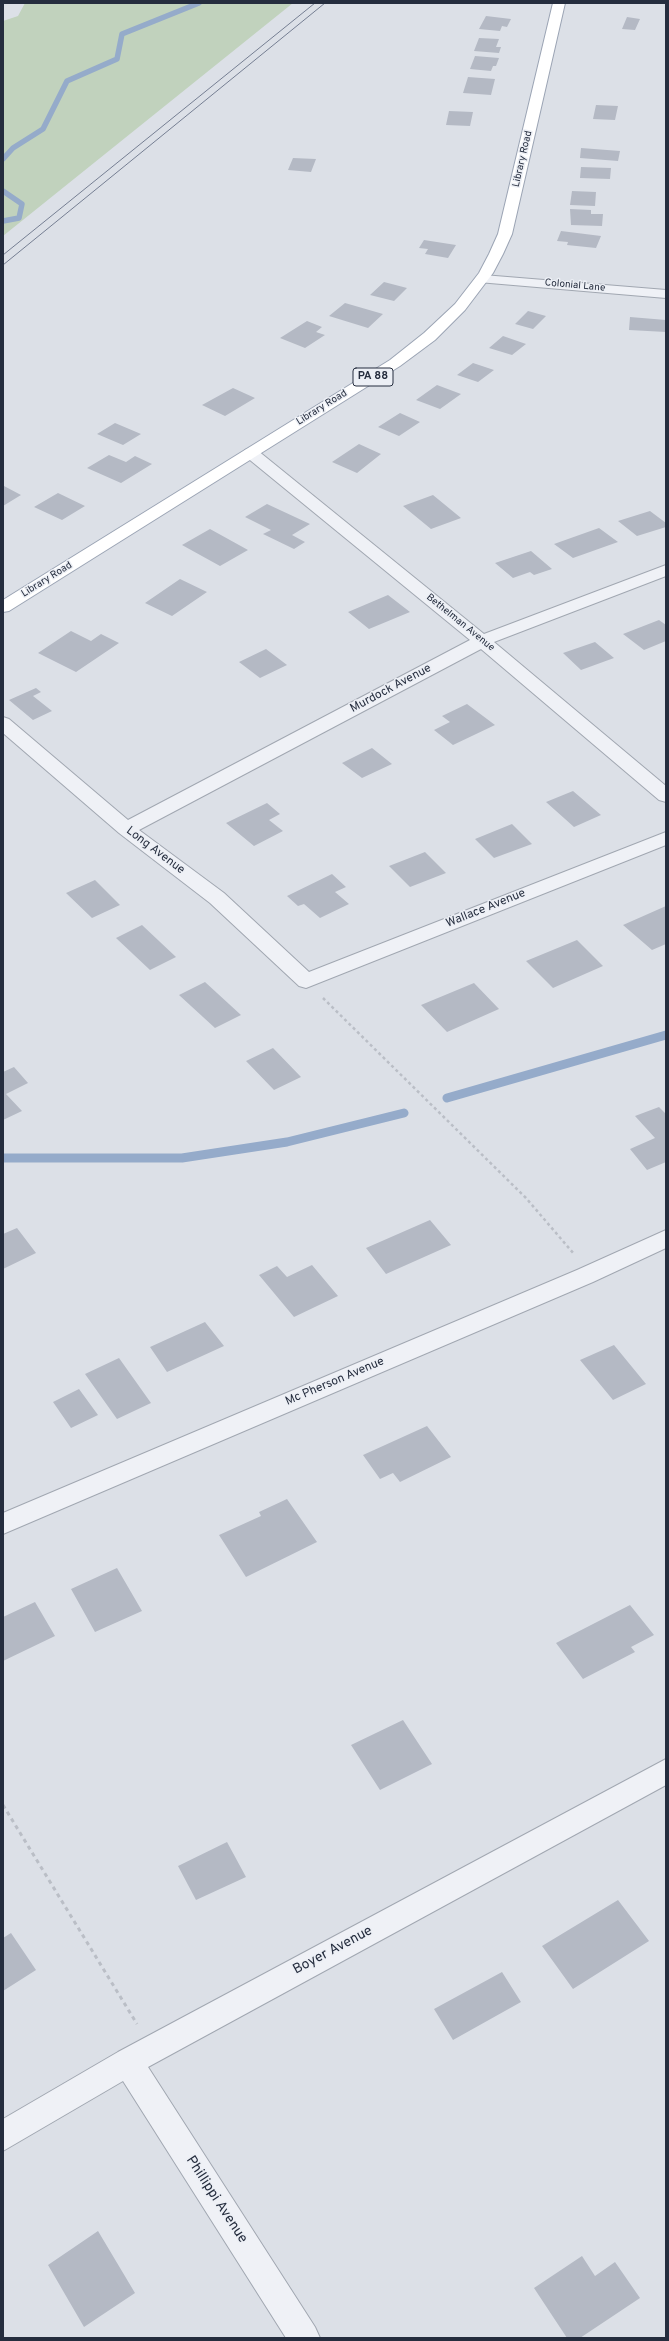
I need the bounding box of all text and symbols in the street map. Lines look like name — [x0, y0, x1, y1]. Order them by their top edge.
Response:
street label: Library Road — [511, 130, 535, 188]
street label: Colonial Lane — [544, 277, 606, 295]
road number: PA 88 — [353, 368, 393, 386]
street label: Library Road — [294, 388, 350, 428]
street label: Library Road — [19, 560, 75, 600]
street label: Bethelman Avenue — [423, 592, 497, 654]
street label: Murdock Avenue — [348, 662, 434, 716]
street label: Long Avenue — [123, 824, 187, 878]
street label: Wallace Avenue — [444, 887, 528, 931]
street label: Mc Pherson Avenue — [283, 1355, 387, 1409]
street label: Boyer Avenue — [290, 1923, 376, 1979]
street label: Phillippi Avenue — [182, 2153, 250, 2247]

